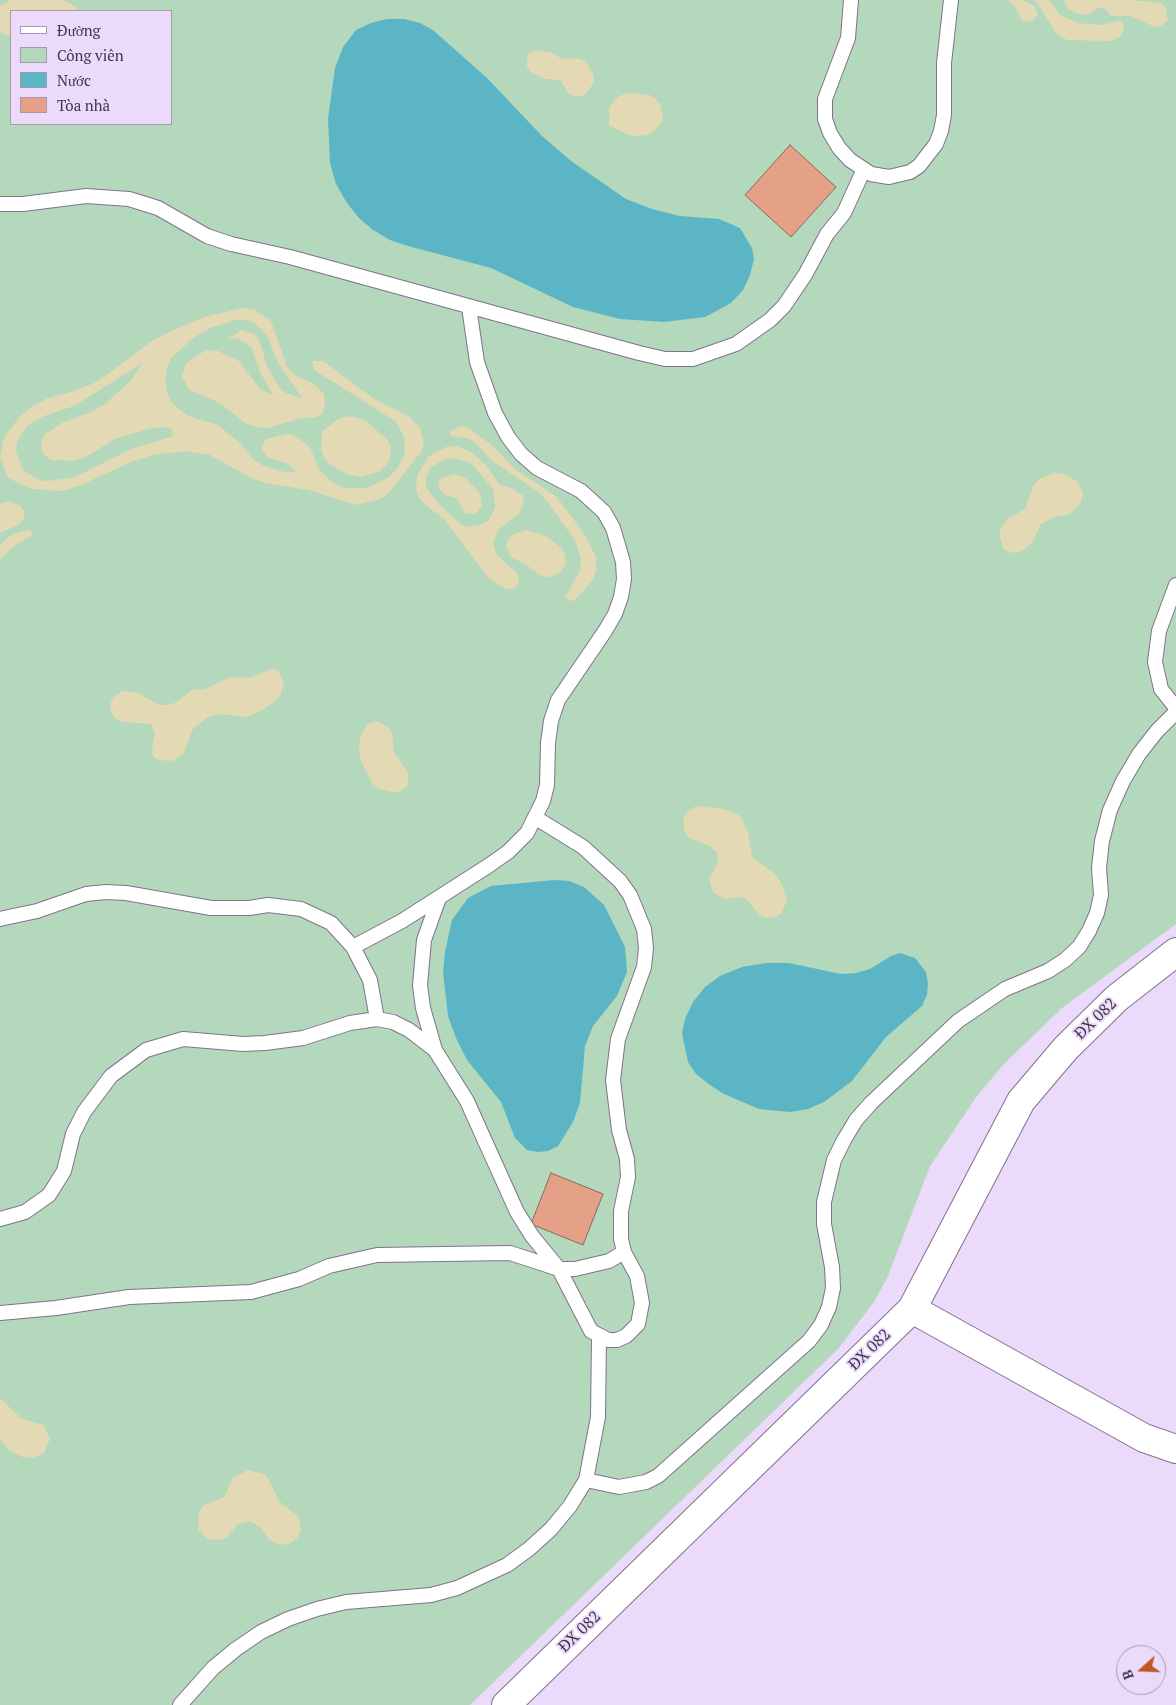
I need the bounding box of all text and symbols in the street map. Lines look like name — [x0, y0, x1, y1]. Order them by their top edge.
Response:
legend — [10, 10, 172, 125]
text: Đường — [57, 20, 101, 40]
text: Công viên — [57, 45, 124, 65]
text: Nước — [57, 70, 91, 90]
text: Tòa nhà — [57, 95, 110, 115]
street label: ĐX 082 — [1071, 994, 1121, 1044]
street label: ĐX 082 — [845, 1325, 895, 1375]
street label: ĐX 082 — [555, 1607, 605, 1657]
north arrow — [1116, 1645, 1166, 1695]
text: B — [1117, 1667, 1138, 1682]

